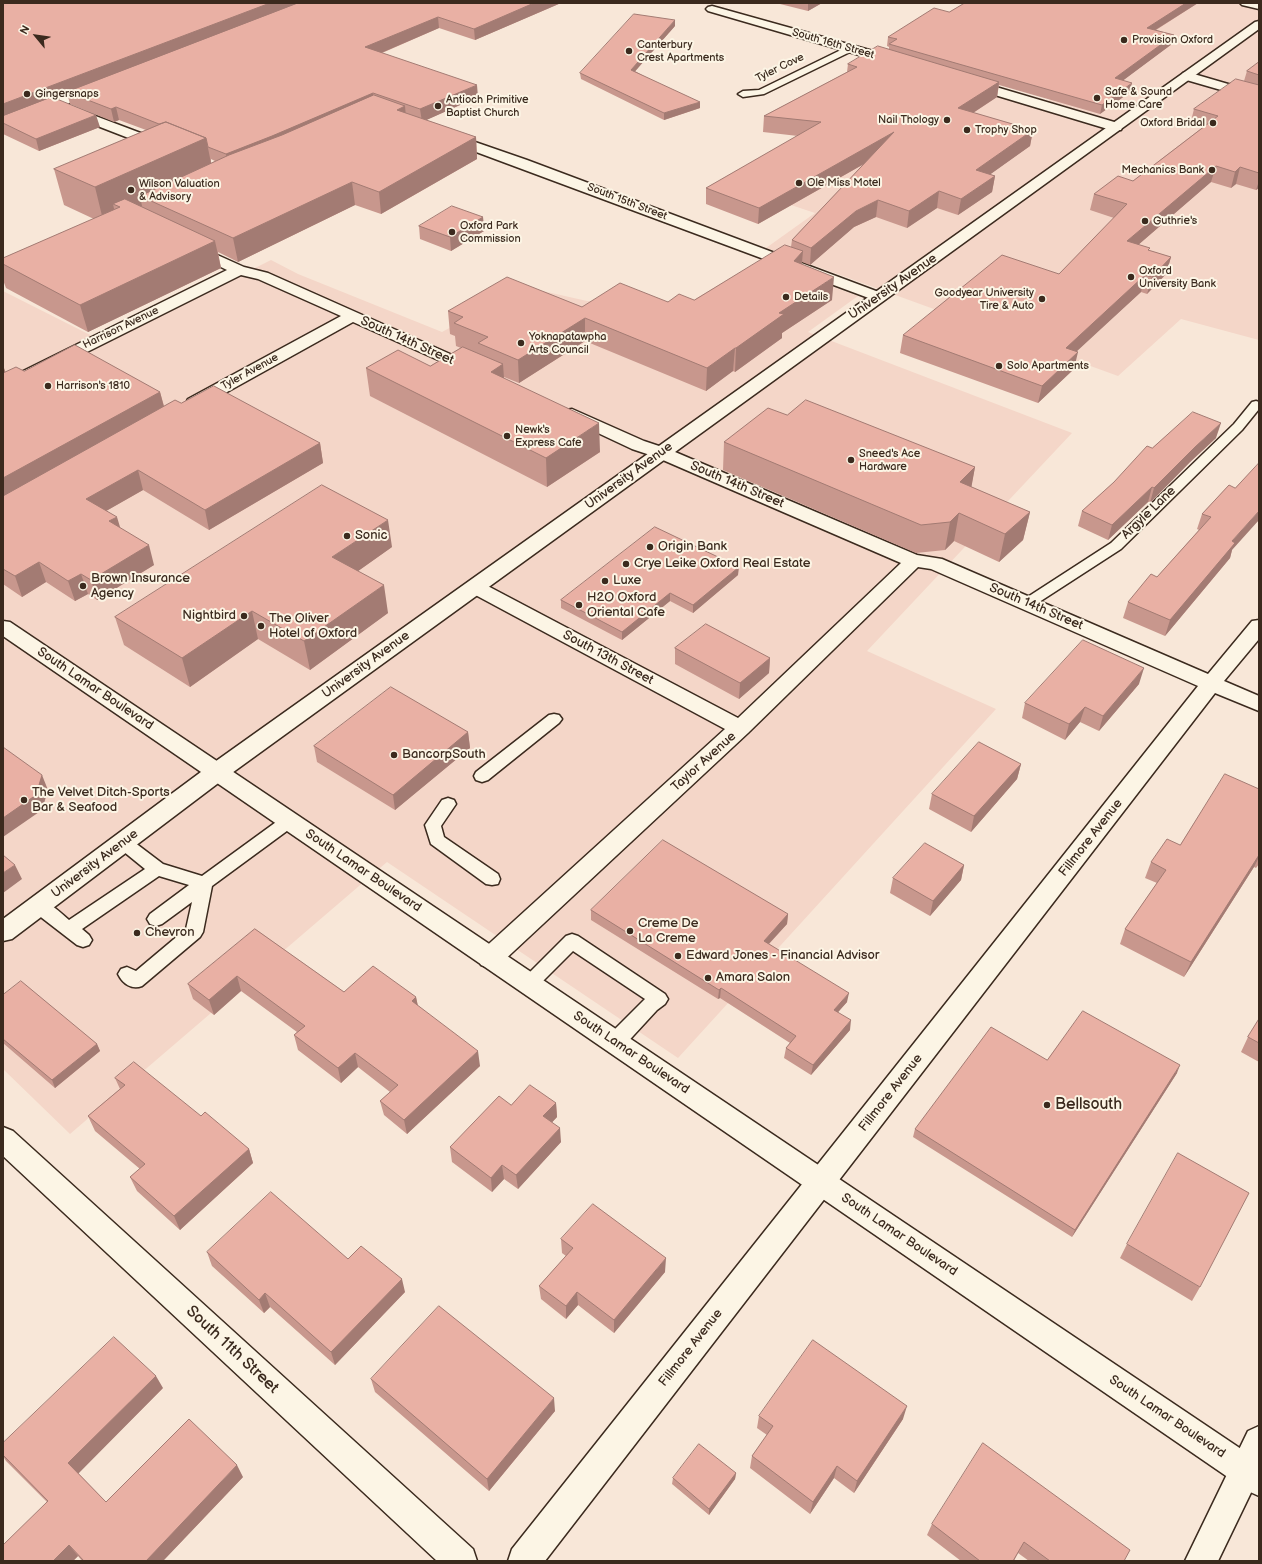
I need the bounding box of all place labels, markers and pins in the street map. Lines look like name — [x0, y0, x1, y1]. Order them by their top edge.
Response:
place label: Provision Oxford — [1132, 33, 1213, 47]
marker: Provision Oxford — [1119, 35, 1129, 45]
place label: Canterbury Crest Apartments — [637, 38, 724, 64]
marker: Canterbury Crest Apartments — [624, 46, 634, 56]
place label: Safe & Sound Home Care — [1105, 85, 1172, 111]
place label: Gingersnaps — [35, 87, 99, 101]
marker: Gingersnaps — [22, 89, 32, 99]
place label: Antioch Primitive Baptist Church — [446, 93, 528, 119]
marker: Safe & Sound Home Care — [1092, 93, 1102, 103]
marker: Antioch Primitive Baptist Church — [433, 101, 443, 111]
place label: Nail Thology — [878, 113, 939, 127]
marker: Nail Thology — [942, 115, 952, 125]
place label: Oxford Bridal — [1140, 116, 1205, 130]
marker: Oxford Bridal — [1208, 118, 1218, 128]
place label: Trophy Shop — [975, 123, 1037, 137]
marker: Trophy Shop — [962, 125, 972, 135]
place label: Mechanics Bank — [1121, 163, 1204, 177]
marker: Mechanics Bank — [1207, 165, 1217, 175]
place label: Ole Miss Motel — [807, 176, 881, 190]
place label: Wilson Valuation & Advisory — [139, 177, 220, 203]
marker: Ole Miss Motel — [794, 178, 804, 188]
marker: Wilson Valuation & Advisory — [126, 185, 136, 195]
place label: Guthrie's — [1153, 214, 1197, 228]
marker: Guthrie's — [1140, 216, 1150, 226]
place label: Oxford Park Commission — [460, 219, 521, 245]
marker: Oxford Park Commission — [447, 227, 457, 237]
place label: Oxford University Bank — [1139, 264, 1216, 290]
marker: Oxford University Bank — [1126, 272, 1136, 282]
place label: Goodyear University Tire & Auto — [934, 286, 1034, 312]
place label: Details — [794, 290, 828, 304]
marker: Details — [781, 292, 791, 302]
marker: Goodyear University Tire & Auto — [1037, 294, 1047, 304]
place label: Yoknapatawpha Arts Council — [529, 330, 607, 356]
marker: Yoknapatawpha Arts Council — [516, 338, 526, 348]
place label: Solo Apartments — [1007, 359, 1089, 373]
marker: Solo Apartments — [994, 361, 1004, 371]
place label: Harrison's 1810 — [56, 379, 130, 393]
marker: Harrison's 1810 — [43, 381, 53, 391]
place label: Newk's Express Cafe — [515, 423, 581, 449]
marker: Newk's Express Cafe — [502, 431, 512, 441]
place label: Sneed's Ace Hardware — [859, 447, 920, 473]
marker: Sneed's Ace Hardware — [846, 455, 856, 465]
place label: Sonic — [355, 528, 388, 544]
marker: Sonic — [342, 531, 352, 541]
place label: Origin Bank — [658, 539, 727, 555]
marker: Origin Bank — [645, 542, 655, 552]
place label: Crye Leike Oxford Real Estate — [634, 556, 810, 572]
marker: Crye Leike Oxford Real Estate — [621, 559, 631, 569]
place label: Brown Insurance Agency — [91, 571, 190, 602]
place label: Luxe — [613, 573, 641, 589]
marker: Luxe — [600, 576, 610, 586]
marker: Brown Insurance Agency — [78, 581, 88, 591]
place label: H2O Oxford Oriental Cafe — [587, 590, 665, 621]
marker: H2O Oxford Oriental Cafe — [574, 600, 584, 610]
place label: Nightbird — [182, 608, 236, 624]
marker: Nightbird — [239, 611, 249, 621]
place label: The Oliver Hotel of Oxford — [269, 611, 357, 642]
marker: The Oliver Hotel of Oxford — [256, 621, 266, 631]
place label: BancorpSouth — [402, 747, 486, 763]
marker: BancorpSouth — [389, 750, 399, 760]
place label: The Velvet Ditch-Sports Bar & Seafood — [32, 785, 170, 816]
marker: The Velvet Ditch-Sports Bar & Seafood — [19, 795, 29, 805]
place label: Creme De La Creme — [638, 916, 698, 947]
place label: Chevron — [145, 925, 194, 941]
marker: Creme De La Creme — [625, 926, 635, 936]
marker: Chevron — [132, 928, 142, 938]
place label: Edward Jones - Financial Advisor — [686, 948, 880, 964]
marker: Edward Jones - Financial Advisor — [673, 951, 683, 961]
place label: Amara Salon — [716, 970, 790, 986]
marker: Amara Salon — [703, 973, 713, 983]
place label: Bellsouth — [1055, 1095, 1122, 1115]
marker: Bellsouth — [1042, 1100, 1052, 1110]

